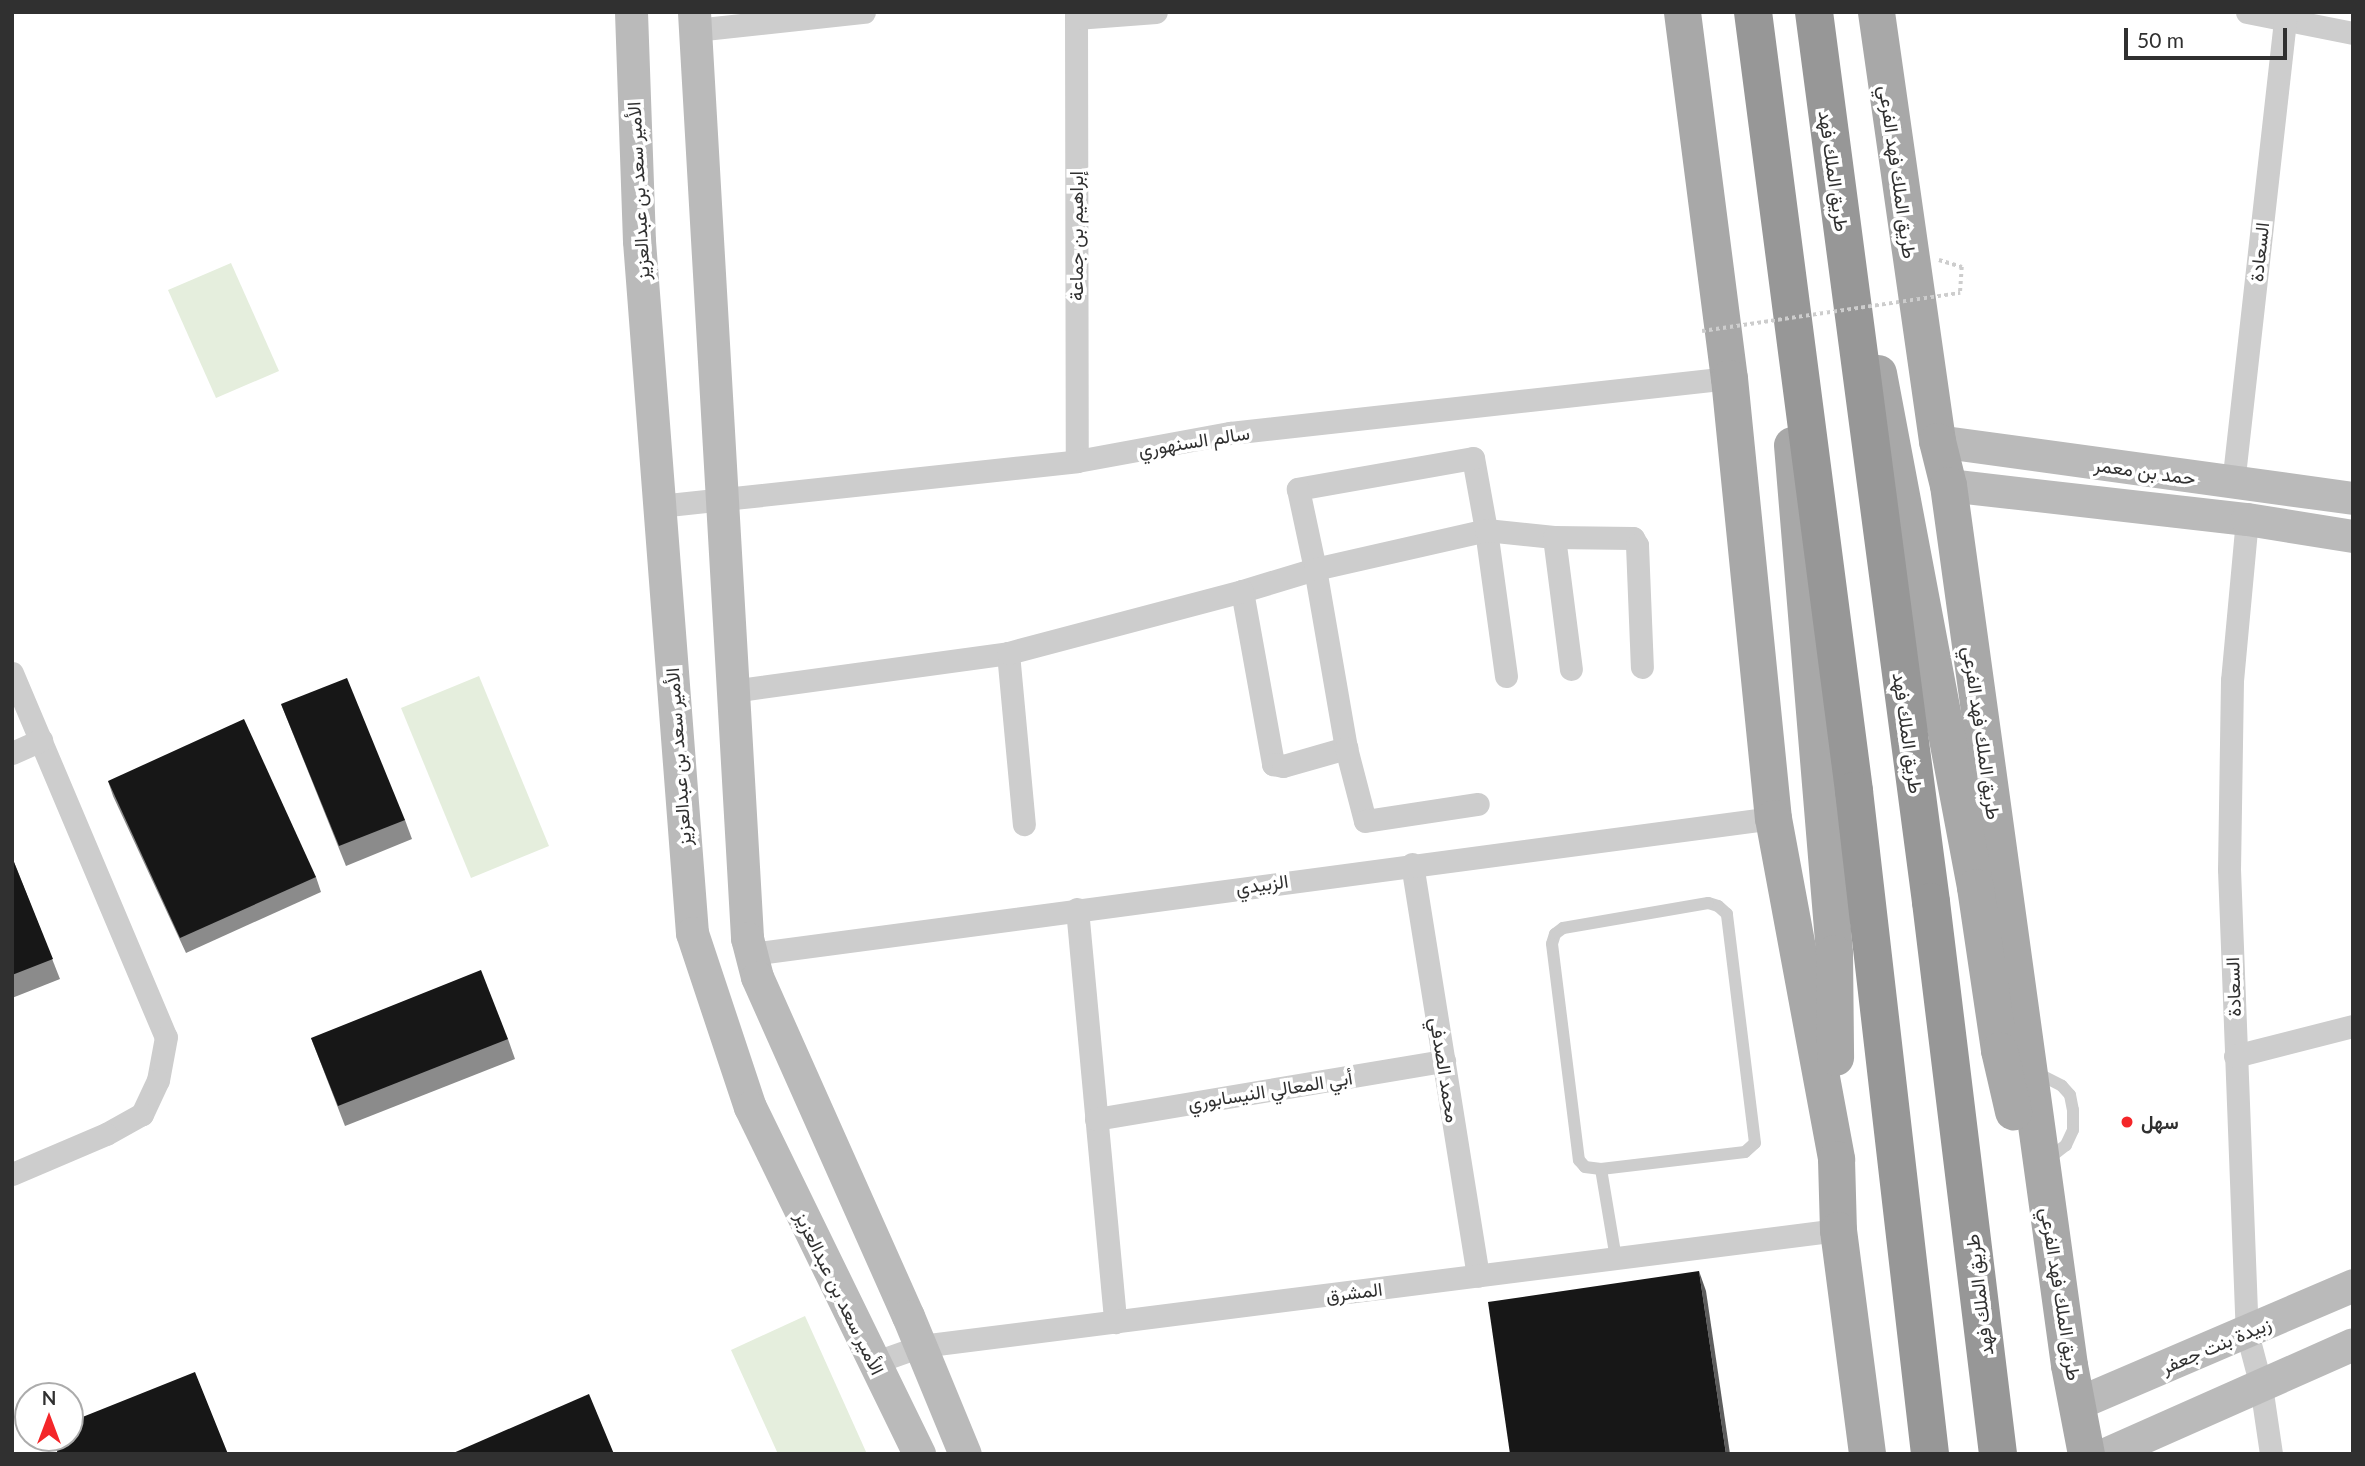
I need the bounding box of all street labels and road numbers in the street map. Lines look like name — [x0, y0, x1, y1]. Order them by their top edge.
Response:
street label: طريق الملك فهد الفرعي — [1875, 84, 1921, 260]
street label: الأمير سعد بن عبدالعزيز — [622, 101, 654, 281]
street label: طريق الملك فهد — [1814, 109, 1854, 233]
street label: إبراهيم بن جماعة — [1065, 171, 1087, 301]
street label: السعادة — [2245, 221, 2273, 283]
street label: سالم السنهوري — [1137, 421, 1251, 461]
street label: حمد بن معمر — [2093, 453, 2197, 489]
street label: طريق الملك فهد الفرعي — [1959, 645, 2005, 821]
street label: الأمير سعد بن عبدالعزيز — [660, 667, 696, 847]
street label: طريق الملك فهد — [1888, 671, 1928, 795]
street label: الزبيدي — [1234, 869, 1290, 899]
street label: السعادة — [2221, 957, 2245, 1017]
street label: محمد الصدفي — [1425, 1016, 1465, 1124]
street label: أبي المعالي النيسابوري — [1186, 1066, 1354, 1114]
street label: طريق الملك فهد الفرعي — [2036, 1206, 2086, 1382]
street label: الأمير سعد بن عبدالعزيز — [791, 1208, 889, 1378]
street label: طريق الملك فهد — [1960, 1233, 1998, 1357]
street label: المشرق — [1324, 1277, 1384, 1307]
street label: زبيدة بنت جعفر — [2158, 1312, 2274, 1378]

